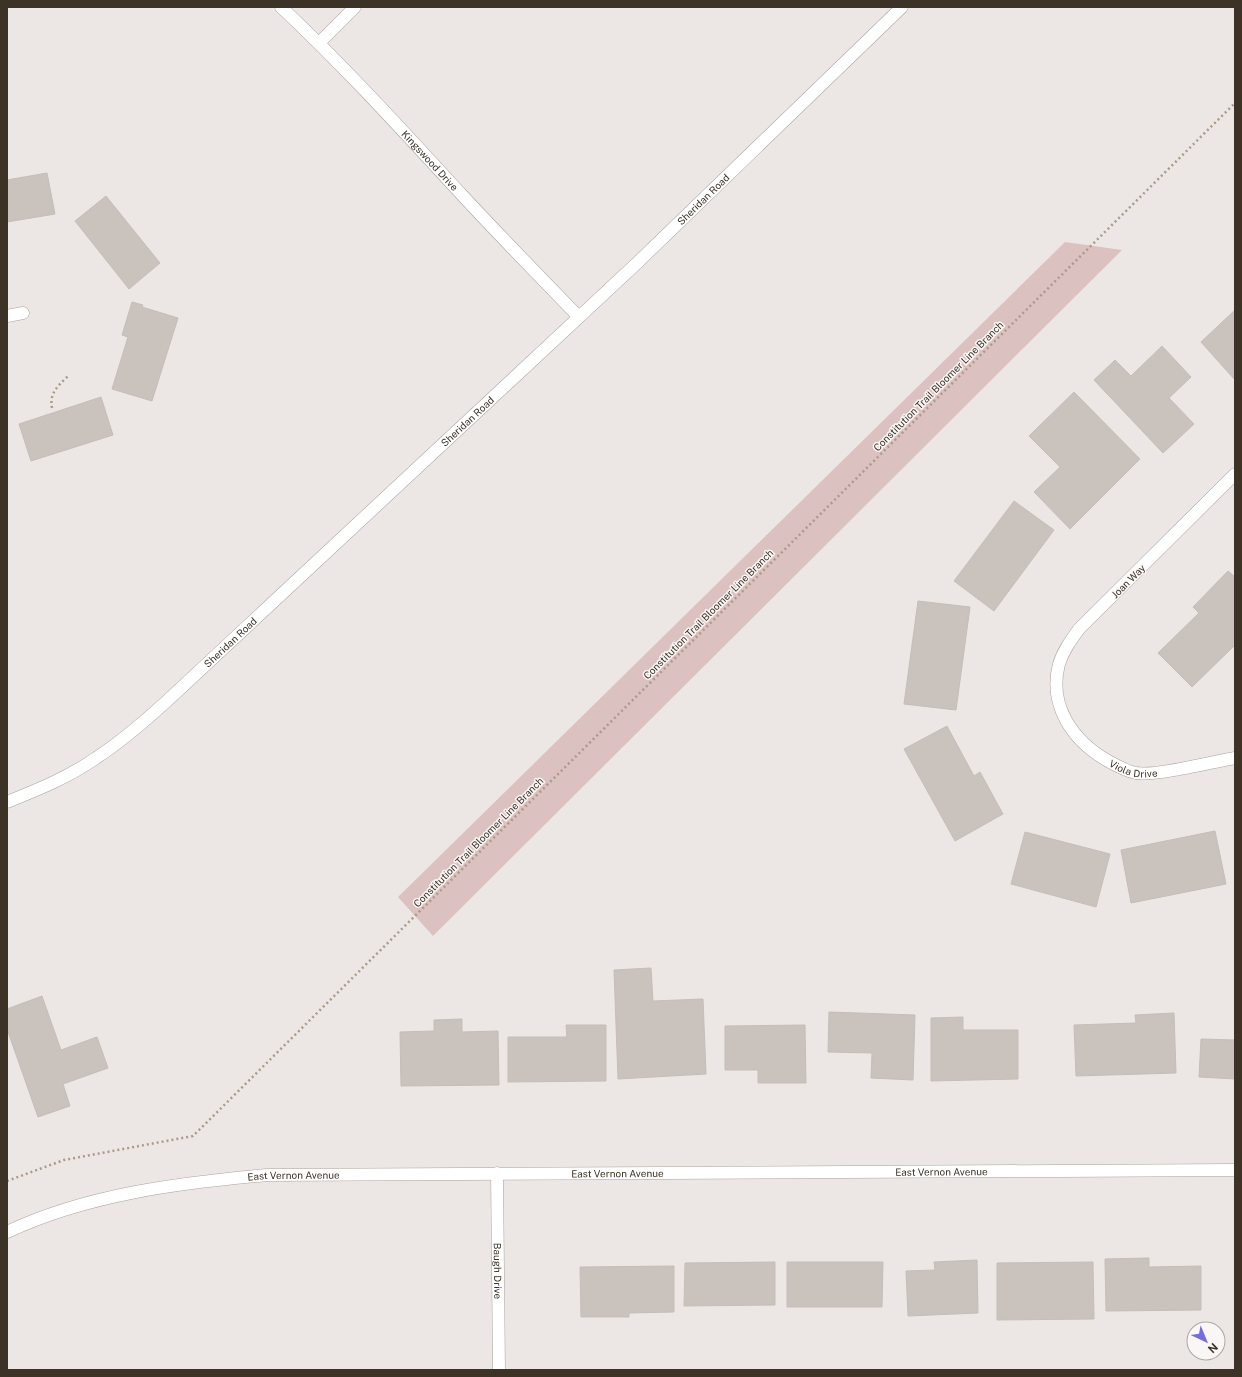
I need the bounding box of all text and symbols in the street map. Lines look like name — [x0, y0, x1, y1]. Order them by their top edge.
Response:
street label: Kingswood Drive — [399, 128, 461, 193]
street label: Sheridan Road — [675, 171, 732, 227]
street label: Constitution Trail Bloomer Line Branch — [871, 318, 1006, 453]
street label: Sheridan Road — [438, 394, 496, 449]
street label: Constitution Trail Bloomer Line Branch — [641, 546, 776, 681]
street label: Joan Way — [1109, 561, 1148, 600]
street label: Sheridan Road — [201, 615, 259, 670]
street label: Viola Drive — [1107, 757, 1158, 779]
street label: Constitution Trail Bloomer Line Branch — [411, 774, 546, 909]
street label: East Vernon Avenue — [895, 1165, 988, 1178]
street label: East Vernon Avenue — [571, 1167, 664, 1179]
street label: East Vernon Avenue — [247, 1169, 340, 1183]
street label: Baugh Drive — [492, 1243, 504, 1300]
north arrow — [1186, 1321, 1226, 1361]
text: N — [1206, 1341, 1220, 1355]

